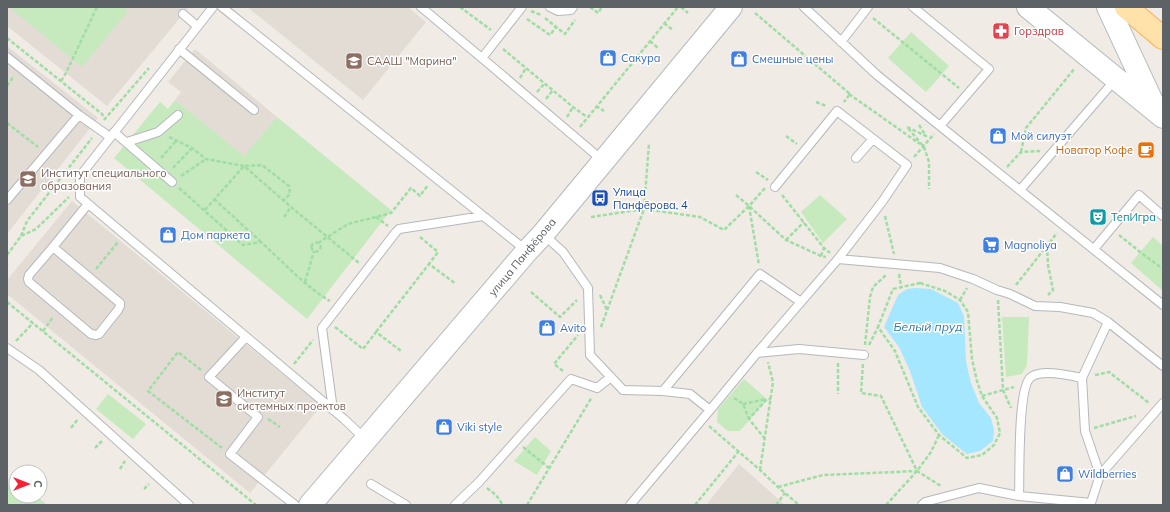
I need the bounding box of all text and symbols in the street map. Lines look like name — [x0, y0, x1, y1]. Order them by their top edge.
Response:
pharmacy icon: Горздрав — [991, 21, 1011, 41]
place label: Горздрав — [1014, 24, 1064, 38]
shop icon: Сакура — [598, 48, 618, 68]
shop icon: Смешные цены — [729, 49, 749, 69]
school or university icon: СААШ "Марина" — [344, 51, 364, 71]
place label: Сакура — [621, 51, 660, 65]
place label: Смешные цены — [752, 52, 833, 66]
place label: СААШ "Марина" — [367, 54, 457, 68]
shop icon: Мой силуэт — [988, 126, 1008, 146]
place label: Мой силуэт — [1011, 129, 1071, 143]
cafe icon: Новатор Кофе — [1136, 140, 1156, 160]
place label: Новатор Кофе — [1056, 143, 1133, 157]
place label: Институт специального образования — [41, 166, 167, 193]
school or university icon: Институт специального образования — [18, 169, 38, 189]
place label: Улица Панфёрова, 4 — [612, 185, 688, 212]
bus stop icon: Улица Панфёрова, 4 — [590, 188, 610, 208]
theatre icon: ТепИгра — [1088, 207, 1108, 227]
place label: ТепИгра — [1111, 210, 1156, 224]
street label: улица Панфёрова — [485, 215, 559, 299]
shop icon: Дом паркета — [158, 225, 178, 245]
place label: Дом паркета — [181, 228, 250, 242]
supermarket icon: Magnoliya — [981, 235, 1001, 255]
place label: Magnoliya — [1004, 238, 1057, 252]
shop icon: Avito — [537, 318, 557, 338]
water label: Белый пруд — [893, 319, 963, 334]
place label: Avito — [560, 321, 586, 335]
place label: Институт системных проектов — [237, 386, 346, 413]
school or university icon: Институт системных проектов — [214, 389, 234, 409]
shop icon: Viki style — [434, 417, 454, 437]
place label: Viki style — [457, 420, 502, 434]
north arrow — [8, 464, 48, 504]
shop icon: Wildberries — [1055, 464, 1075, 484]
place label: Wildberries — [1078, 467, 1137, 481]
text: С — [31, 480, 45, 488]

